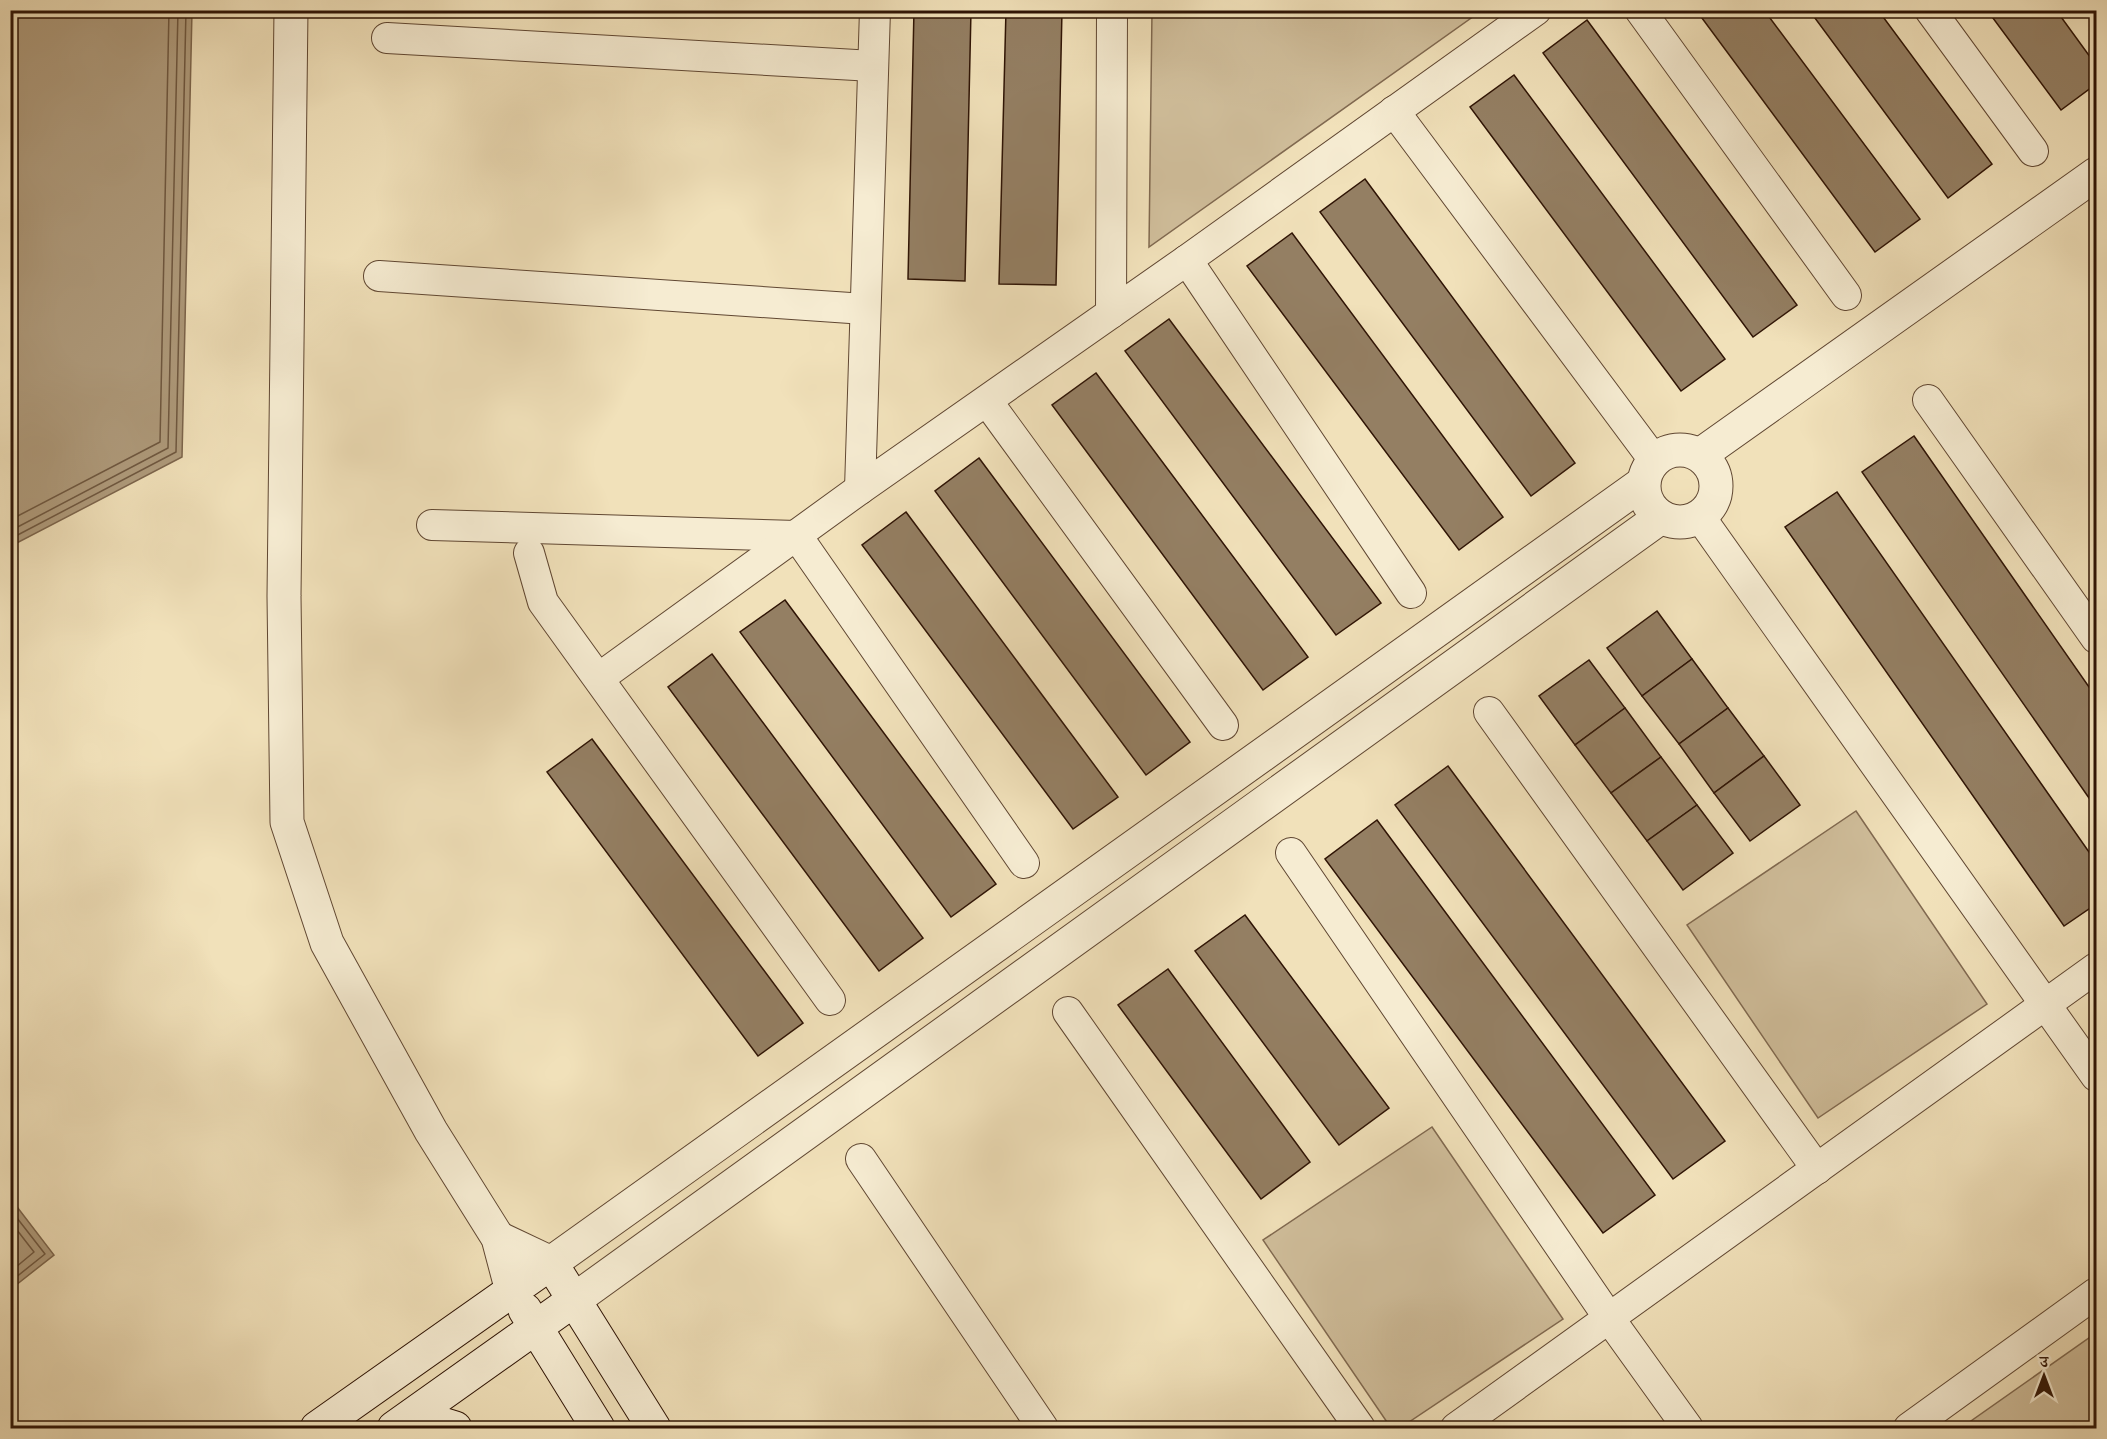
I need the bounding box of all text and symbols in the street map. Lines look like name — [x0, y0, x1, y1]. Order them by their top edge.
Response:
north arrow — [2014, 1346, 2074, 1406]
text: उ — [2039, 1352, 2050, 1372]

